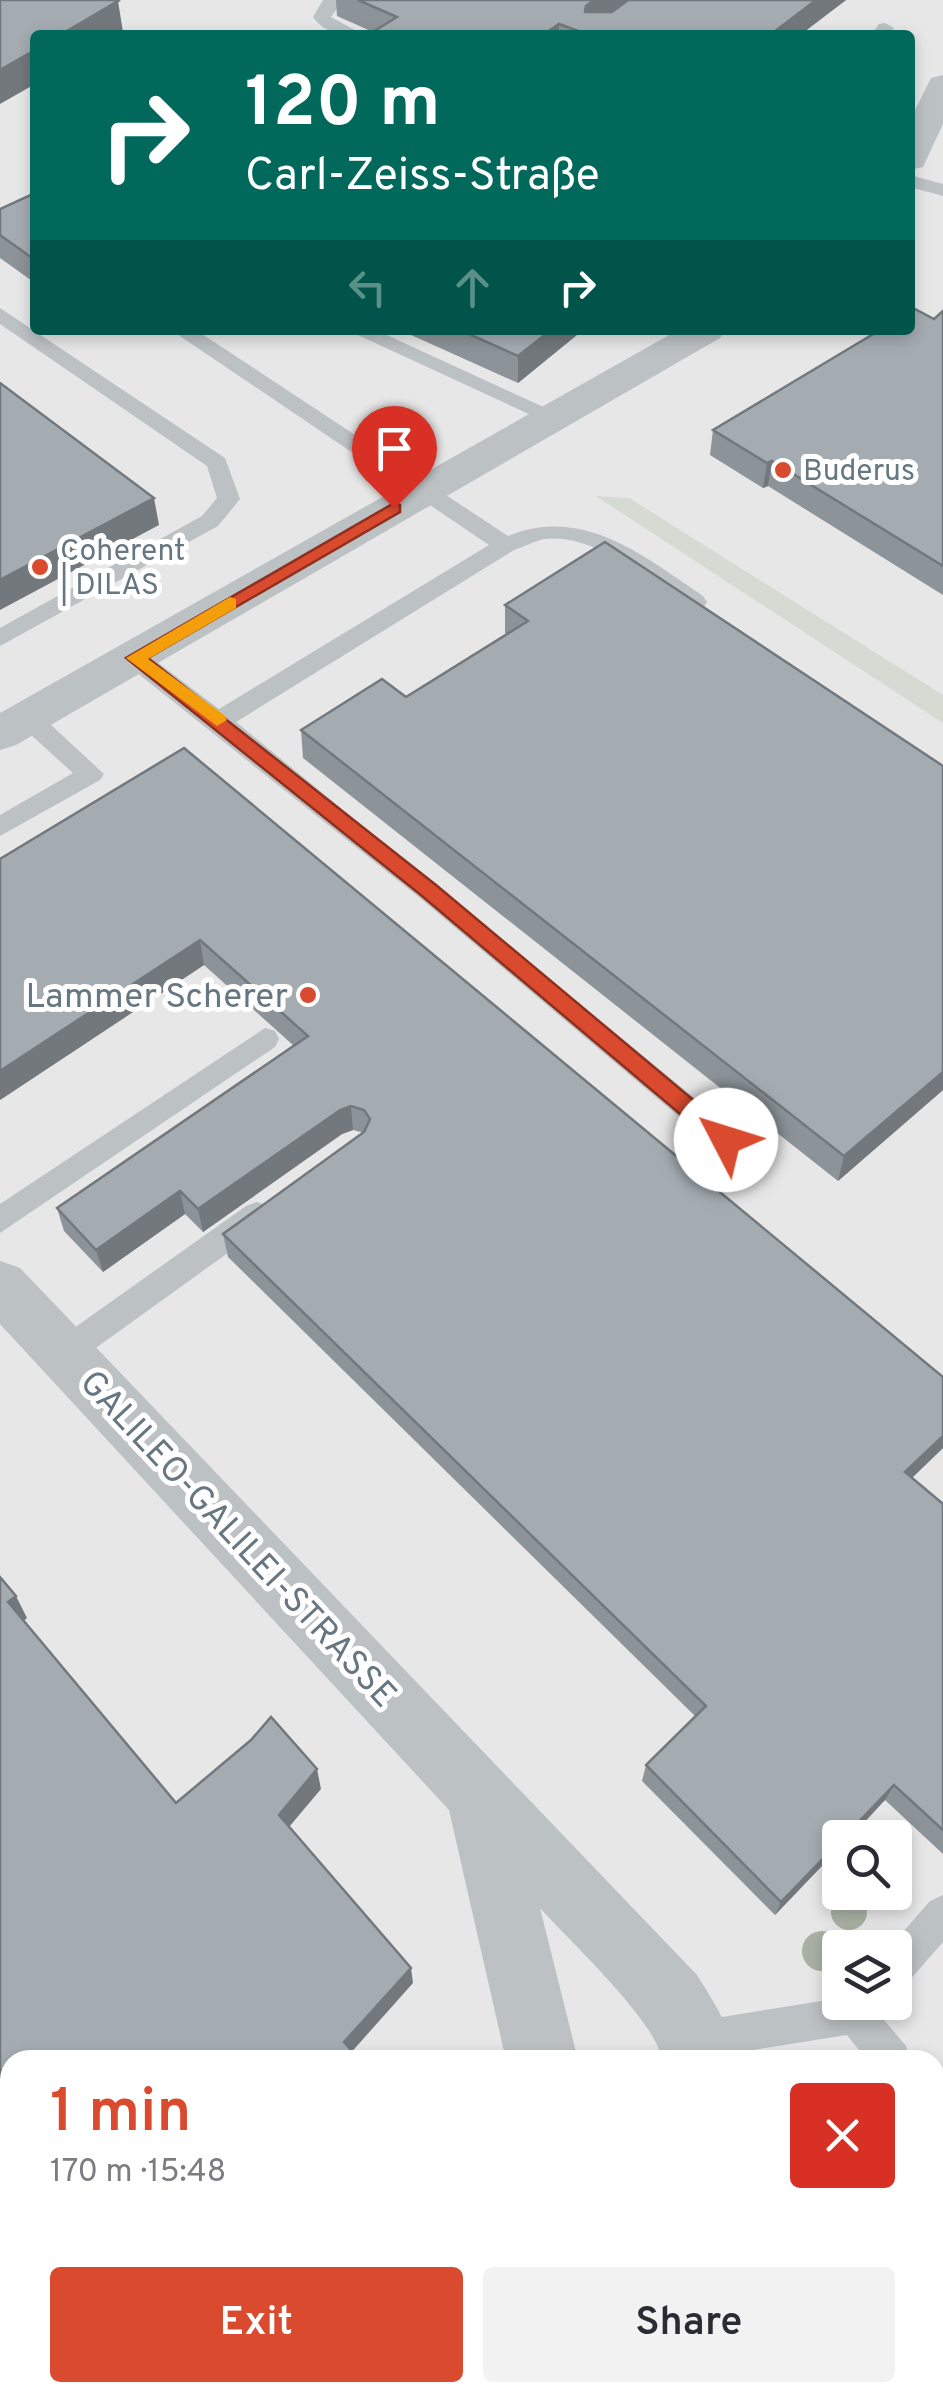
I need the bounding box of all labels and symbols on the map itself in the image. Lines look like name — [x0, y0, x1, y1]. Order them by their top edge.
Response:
pin — [352, 406, 437, 509]
place label: Buderus — [803, 454, 915, 491]
marker: Buderus — [772, 459, 794, 481]
place label: Coherent | DILAS — [60, 534, 185, 606]
marker: Coherent | DILAS — [29, 556, 51, 578]
place label: Lammer Scherer — [26, 976, 288, 1020]
marker: Lammer Scherer — [297, 984, 319, 1006]
position arrow — [674, 1088, 778, 1192]
street label: GALILEO-GALILEI-STRASSE — [69, 1362, 405, 1718]

